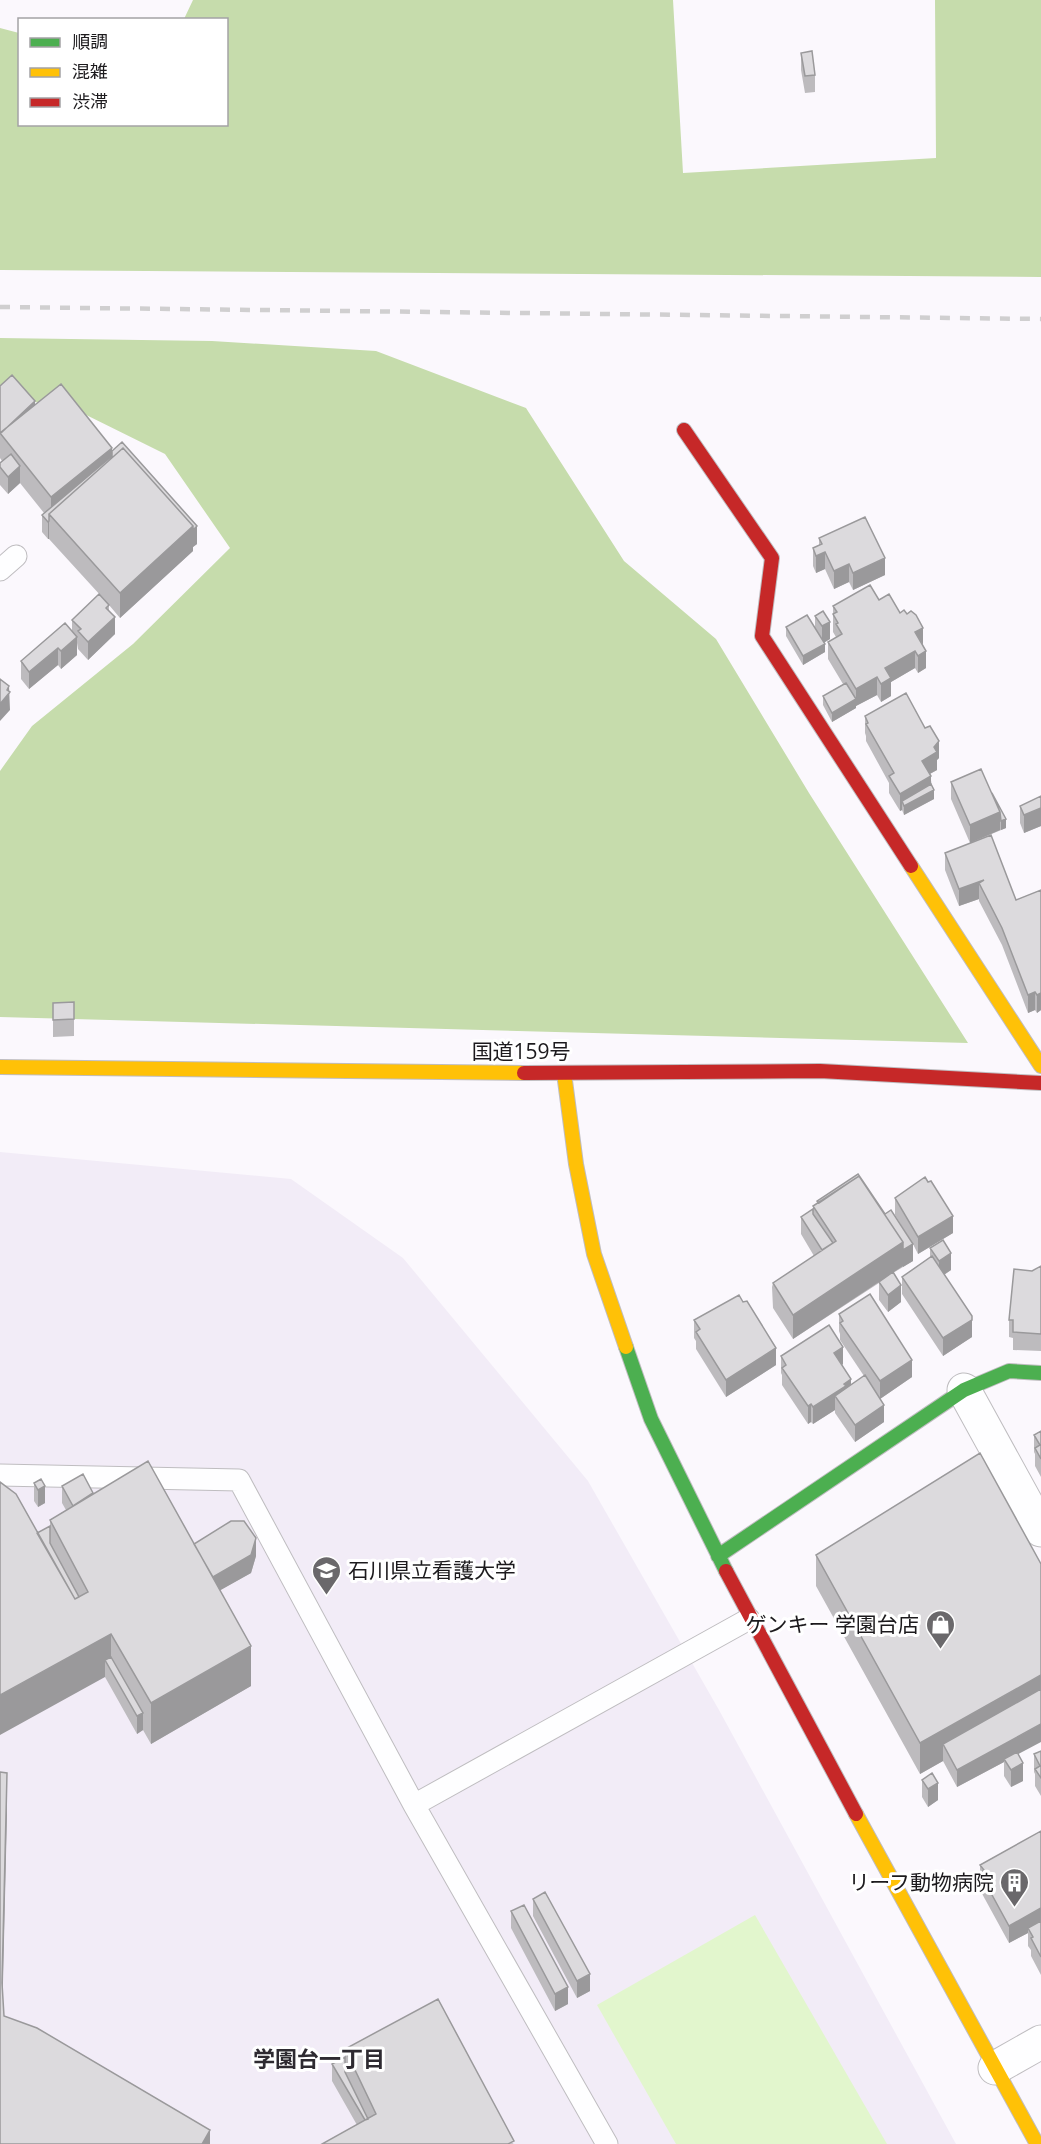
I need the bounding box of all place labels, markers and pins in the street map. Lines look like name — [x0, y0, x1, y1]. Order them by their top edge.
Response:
school or university icon: 石川県立看護大学 — [311, 1554, 343, 1596]
place label: 石川県立看護大学 — [348, 1556, 516, 1584]
shop icon: ゲンキー 学園台店 — [924, 1608, 956, 1650]
place label: ゲンキー 学園台店 — [746, 1610, 919, 1638]
building icon: リーフ動物病院 — [999, 1866, 1031, 1908]
place label: リーフ動物病院 — [848, 1868, 994, 1896]

